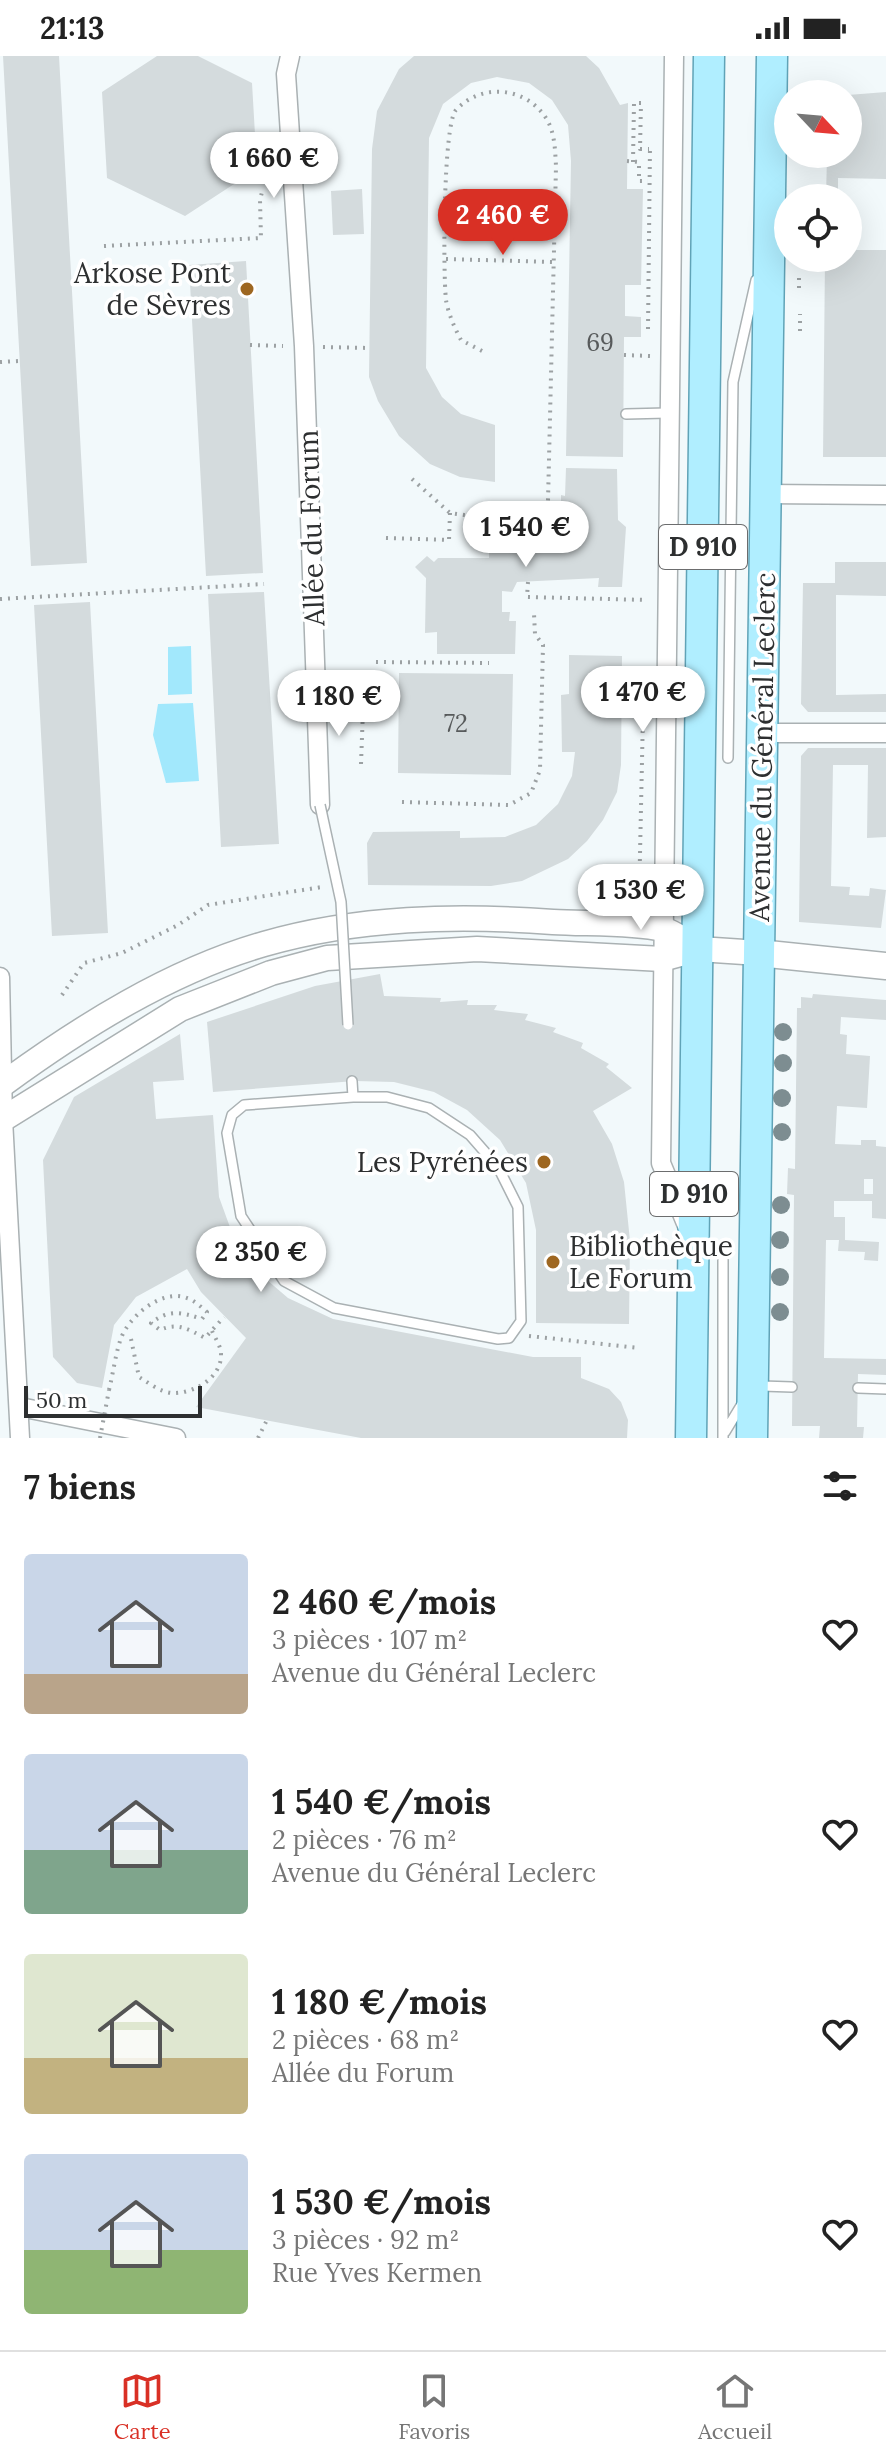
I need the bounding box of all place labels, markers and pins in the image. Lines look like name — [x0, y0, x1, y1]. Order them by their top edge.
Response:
pin: 1 660 € — [200, 132, 348, 200]
pin: 2 460 € — [429, 189, 577, 257]
place label: Arkose Pont de Sèvres — [73, 255, 231, 323]
marker: Arkose Pont de Sèvres — [238, 280, 256, 298]
pin: 1 540 € — [452, 501, 600, 569]
pin: 1 470 € — [569, 666, 717, 734]
pin: 1 180 € — [265, 670, 413, 738]
pin: 1 530 € — [567, 864, 715, 932]
place label: Les Pyrénées — [357, 1144, 528, 1180]
marker: Les Pyrénées — [535, 1153, 553, 1171]
pin: 2 350 € — [187, 1226, 335, 1294]
place label: Bibliothèque Le Forum — [569, 1228, 733, 1296]
marker: Bibliothèque Le Forum — [544, 1253, 562, 1271]

